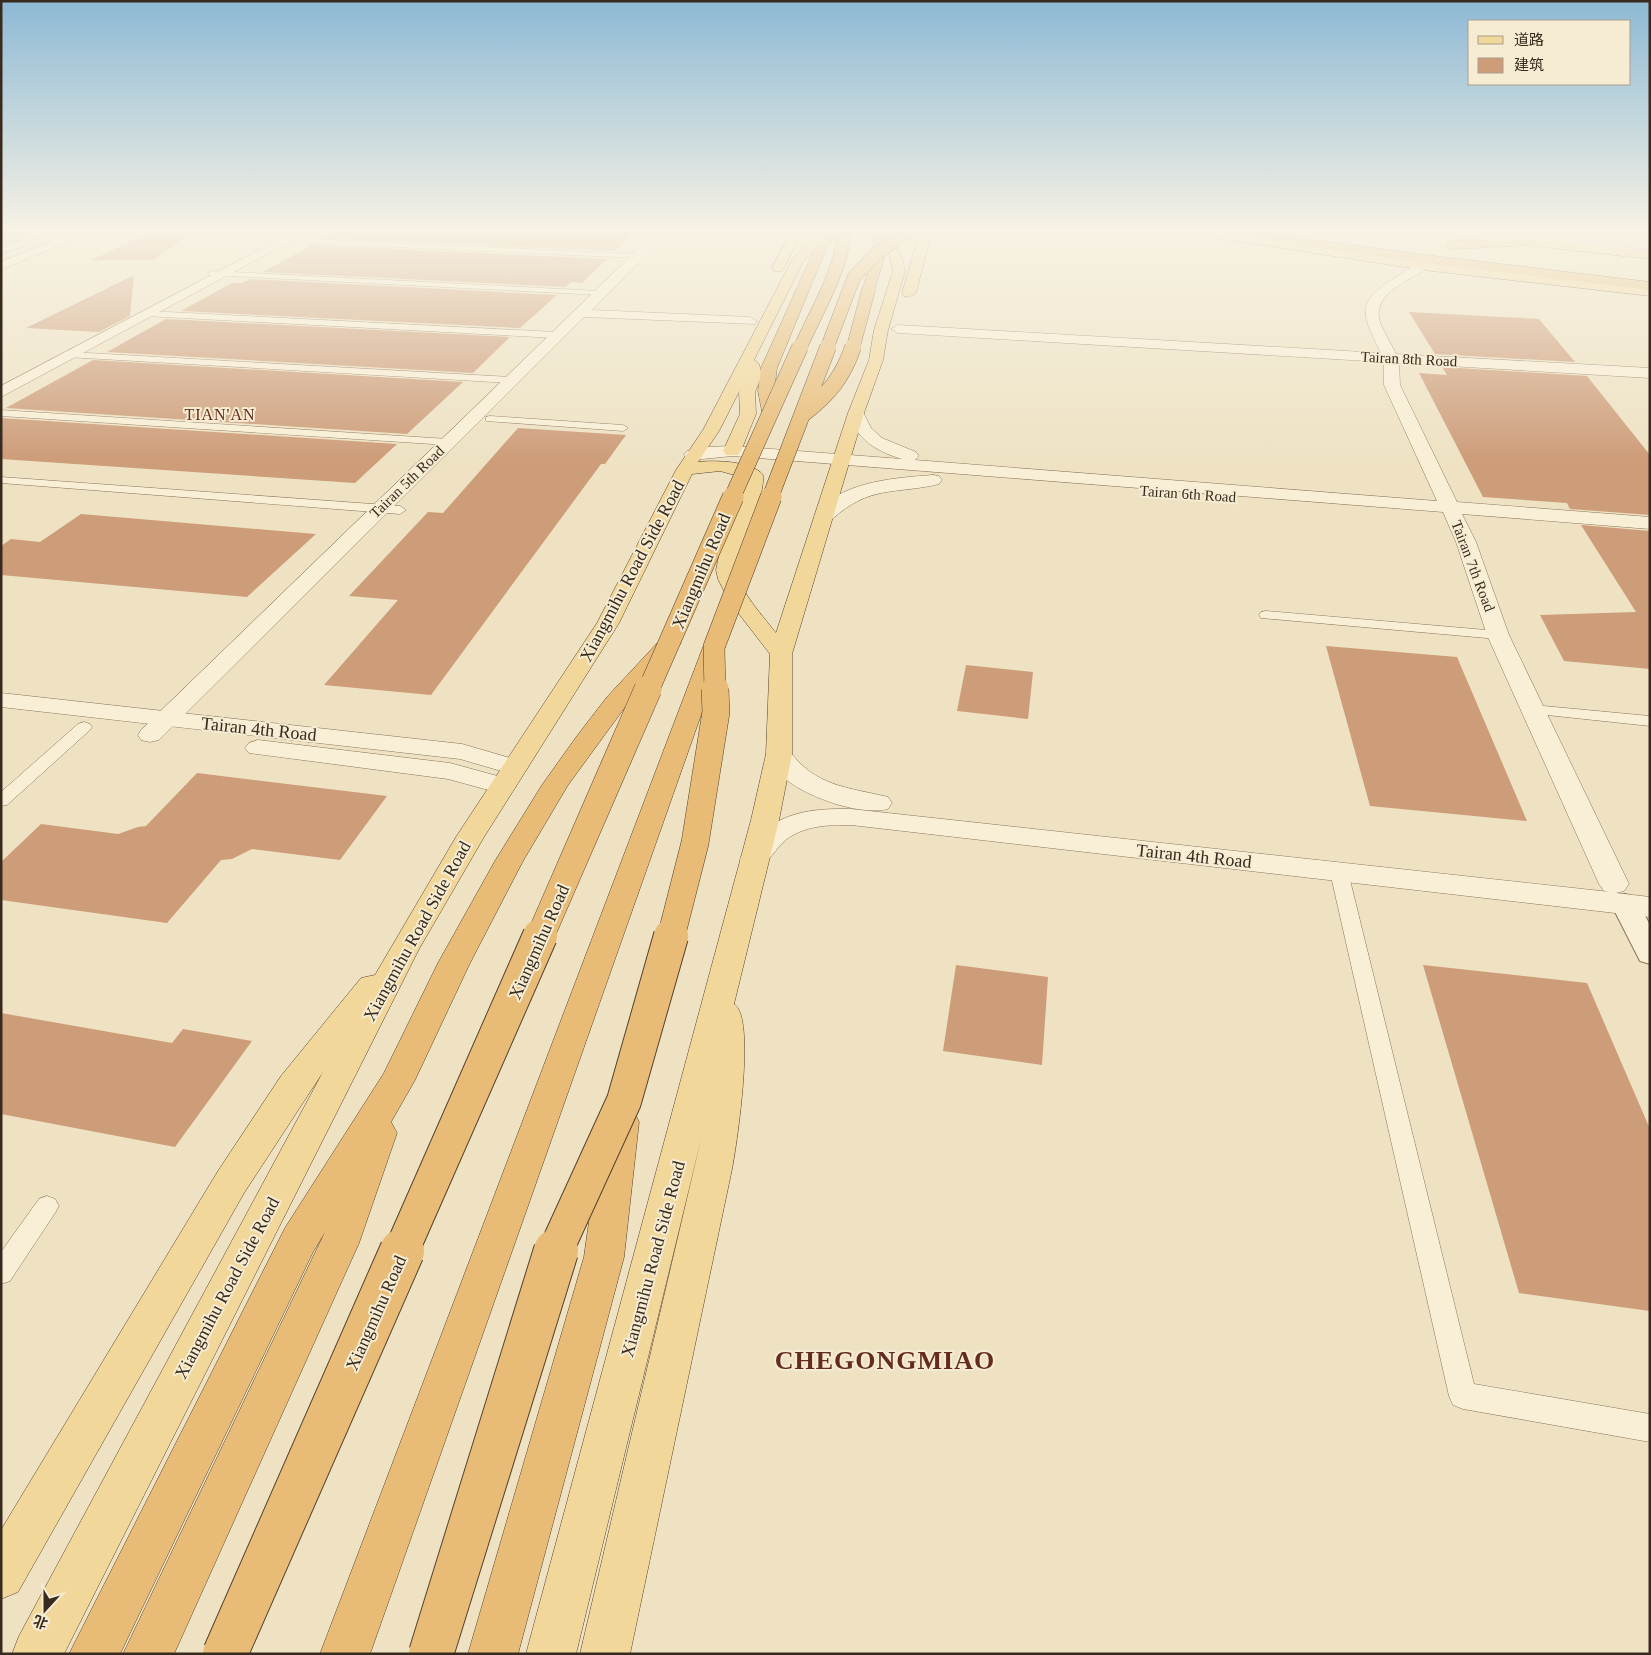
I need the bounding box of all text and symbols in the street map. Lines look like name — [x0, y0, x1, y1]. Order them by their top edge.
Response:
legend — [1468, 20, 1631, 85]
text: 道路 — [1514, 32, 1544, 48]
text: 建筑 — [1514, 57, 1544, 73]
street label: Tairan 8th Road — [1360, 348, 1458, 370]
district label: TIAN'AN — [184, 406, 256, 423]
street label: Tairan 5th Road — [367, 442, 448, 521]
street label: Xiangmihu Road Side Road — [576, 477, 688, 665]
street label: Tairan 6th Road — [1139, 483, 1237, 505]
street label: Xiangmihu Road — [668, 510, 734, 632]
street label: Tairan 7th Road — [1448, 518, 1498, 614]
street label: Tairan 4th Road — [200, 713, 318, 745]
street label: Xiangmihu Road Side Road — [359, 838, 475, 1024]
street label: Tairan 4th Road — [1135, 840, 1253, 872]
street label: Xiangmihu Road — [505, 882, 573, 1002]
street label: Xiangmihu Road Side Road — [617, 1159, 689, 1359]
street label: Xiangmihu Road Side Road — [171, 1194, 283, 1382]
street label: Xiangmihu Road — [342, 1253, 410, 1373]
district label: CHEGONGMIAO — [775, 1346, 995, 1375]
north arrow — [20, 1585, 70, 1635]
text: 北 — [31, 1612, 50, 1631]

